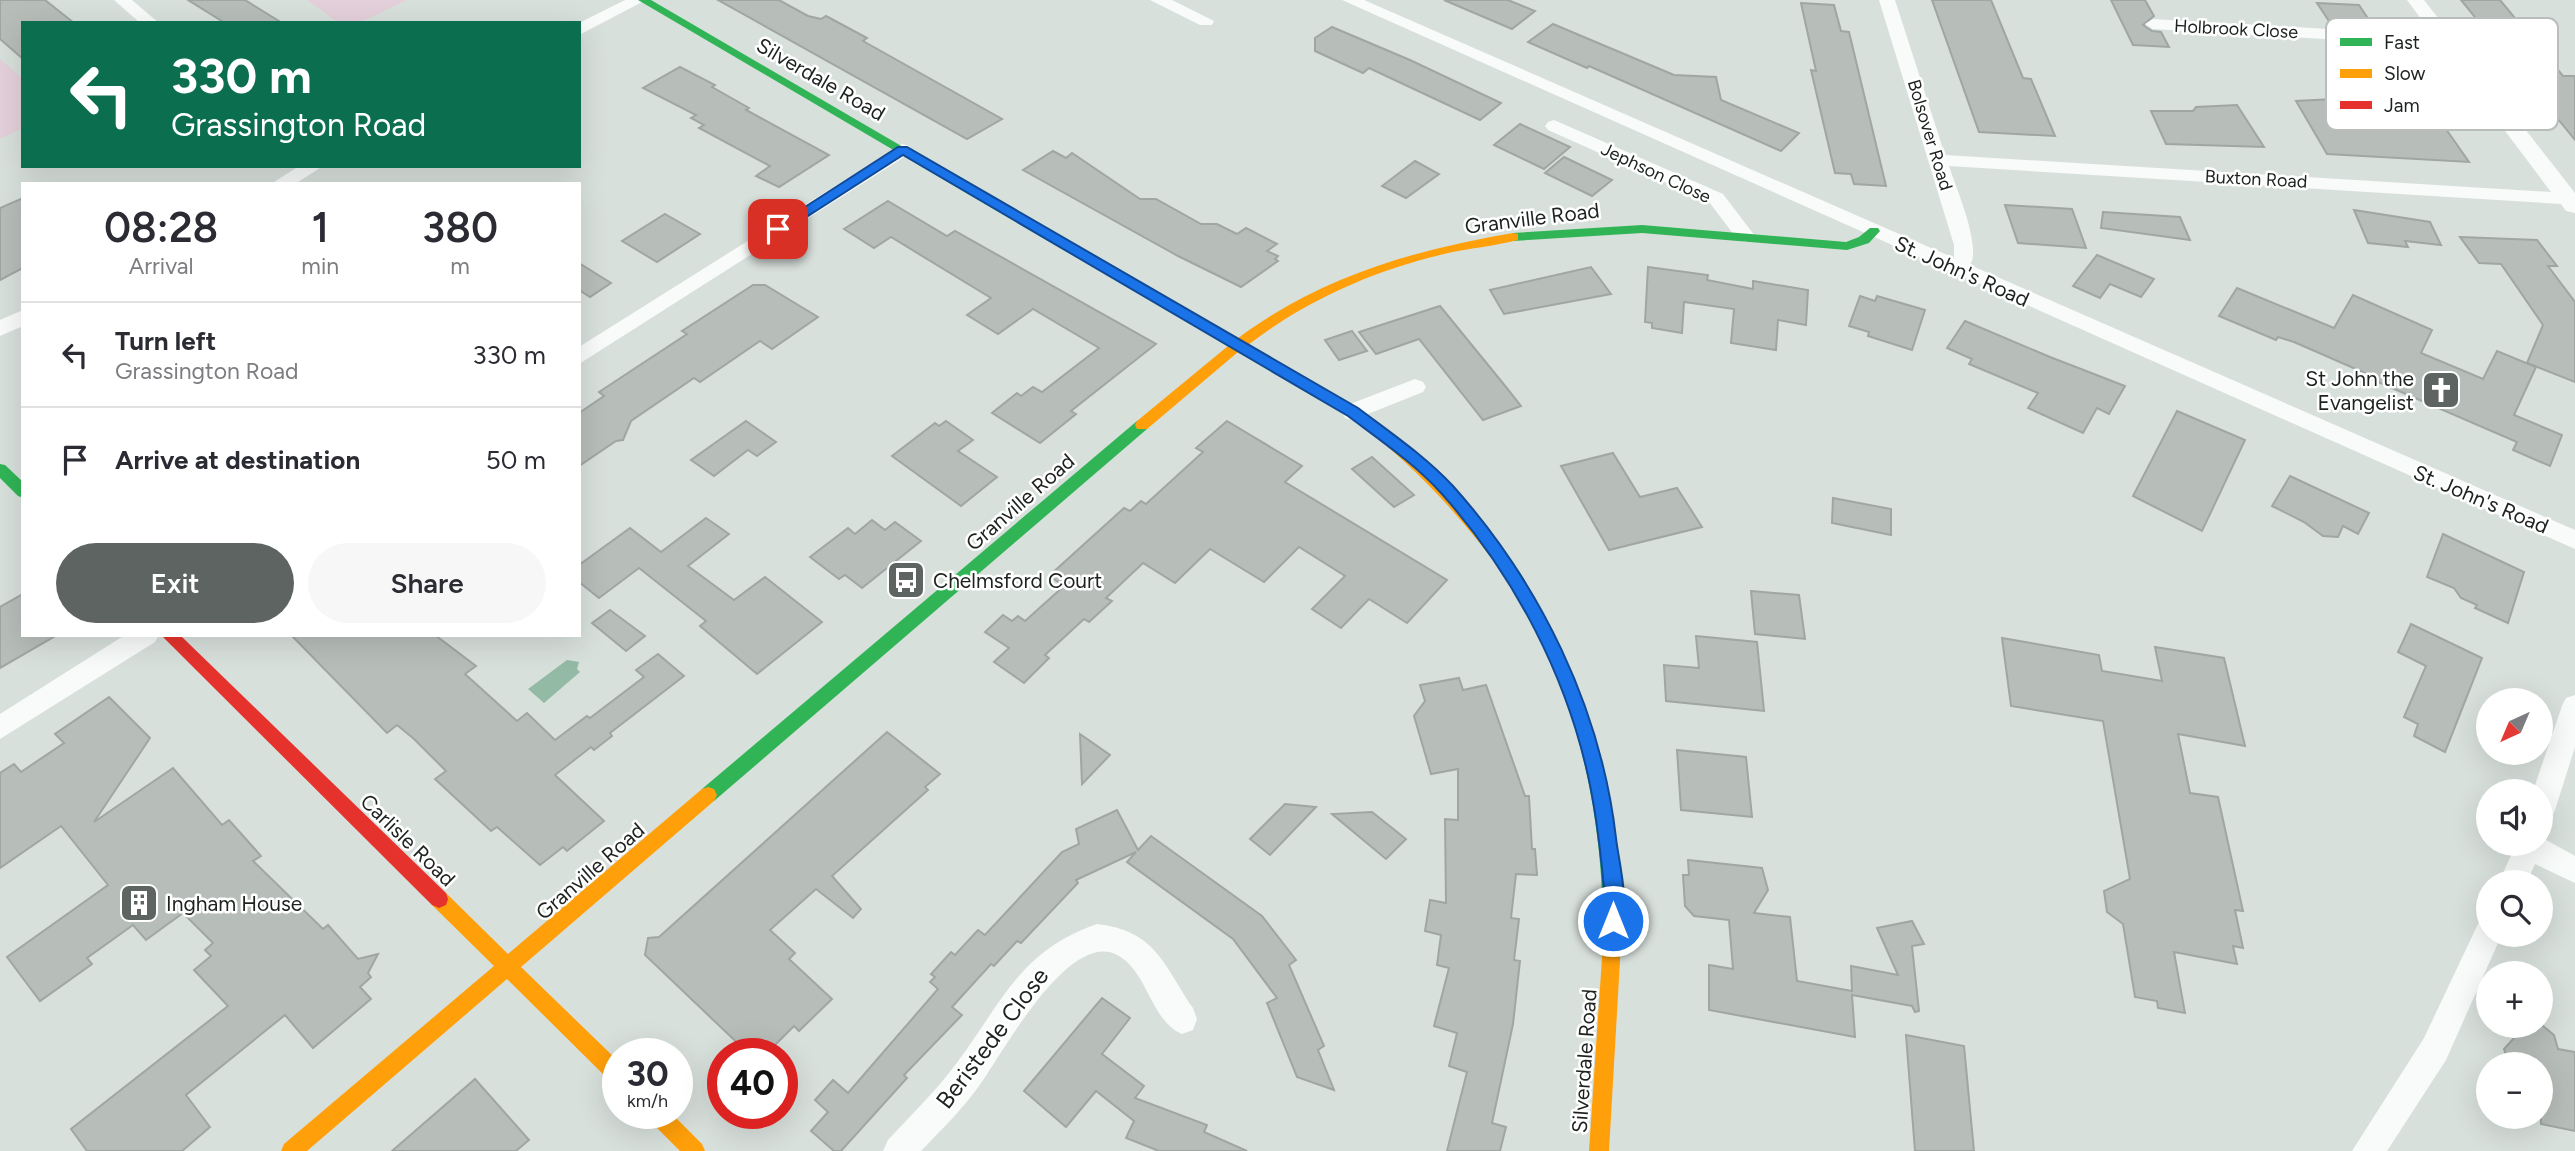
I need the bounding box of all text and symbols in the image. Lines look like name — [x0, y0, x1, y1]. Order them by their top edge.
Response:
street label: Holbrook Close — [2173, 15, 2299, 43]
legend — [2326, 18, 2558, 130]
text: Fast — [2384, 31, 2420, 54]
street label: Silverdale Road — [752, 32, 890, 126]
text: 330 m — [171, 46, 312, 105]
icon: left — [56, 49, 147, 140]
text: Slow — [2384, 62, 2426, 85]
street label: Bolsover Road — [1903, 77, 1957, 193]
text: Jam — [2384, 94, 2420, 117]
text: Grassington Road — [171, 106, 426, 144]
street label: Jephson Close — [1598, 138, 1715, 208]
street label: Buxton Road — [2204, 165, 2308, 193]
street label: Granville Road — [1463, 197, 1601, 239]
pin — [748, 199, 808, 259]
text: 08:28 — [104, 202, 218, 253]
text: 1 — [311, 202, 329, 253]
text: 380 — [422, 202, 498, 253]
icon: arrive — [759, 210, 797, 248]
street label: St. John's Road — [1891, 230, 2033, 312]
text: Arrival — [129, 252, 194, 280]
text: min — [301, 252, 339, 280]
text: m — [450, 252, 470, 280]
text: Turn left — [115, 325, 216, 357]
icon: left — [56, 336, 94, 374]
text: 330 m — [472, 339, 546, 371]
text: Grassington Road — [115, 357, 299, 385]
place label: St John the Evangelist — [2305, 366, 2414, 415]
church icon: St John the Evangelist — [2420, 369, 2462, 411]
icon: arrive — [56, 441, 94, 479]
text: Arrive at destination — [115, 444, 360, 476]
text: 50 m — [486, 444, 546, 476]
street label: Granville Road — [961, 448, 1079, 556]
street label: St. John's Road — [2410, 459, 2552, 539]
button: Exit — [56, 543, 294, 623]
button: Share — [308, 543, 546, 623]
bus stop icon: Chelmsford Court — [885, 559, 927, 601]
place label: Chelmsford Court — [933, 568, 1102, 593]
north arrow — [2476, 688, 2553, 765]
map controls — [2476, 688, 2553, 1129]
button: sound — [2476, 779, 2553, 856]
street label: Carlisle Road — [355, 789, 461, 891]
street label: Granville Road — [531, 817, 649, 925]
button: search — [2476, 870, 2553, 947]
building icon: Ingham House — [118, 882, 160, 924]
position arrow — [1576, 884, 1650, 958]
place label: Ingham House — [166, 891, 302, 916]
button: + — [2476, 961, 2553, 1038]
street label: Beristede Close — [930, 962, 1054, 1114]
street label: Silverdale Road — [1566, 988, 1602, 1134]
speed limit sign: 40 — [707, 1038, 798, 1129]
button: − — [2476, 1052, 2553, 1129]
text: 30 — [626, 1053, 669, 1095]
text: km/h — [627, 1090, 668, 1112]

